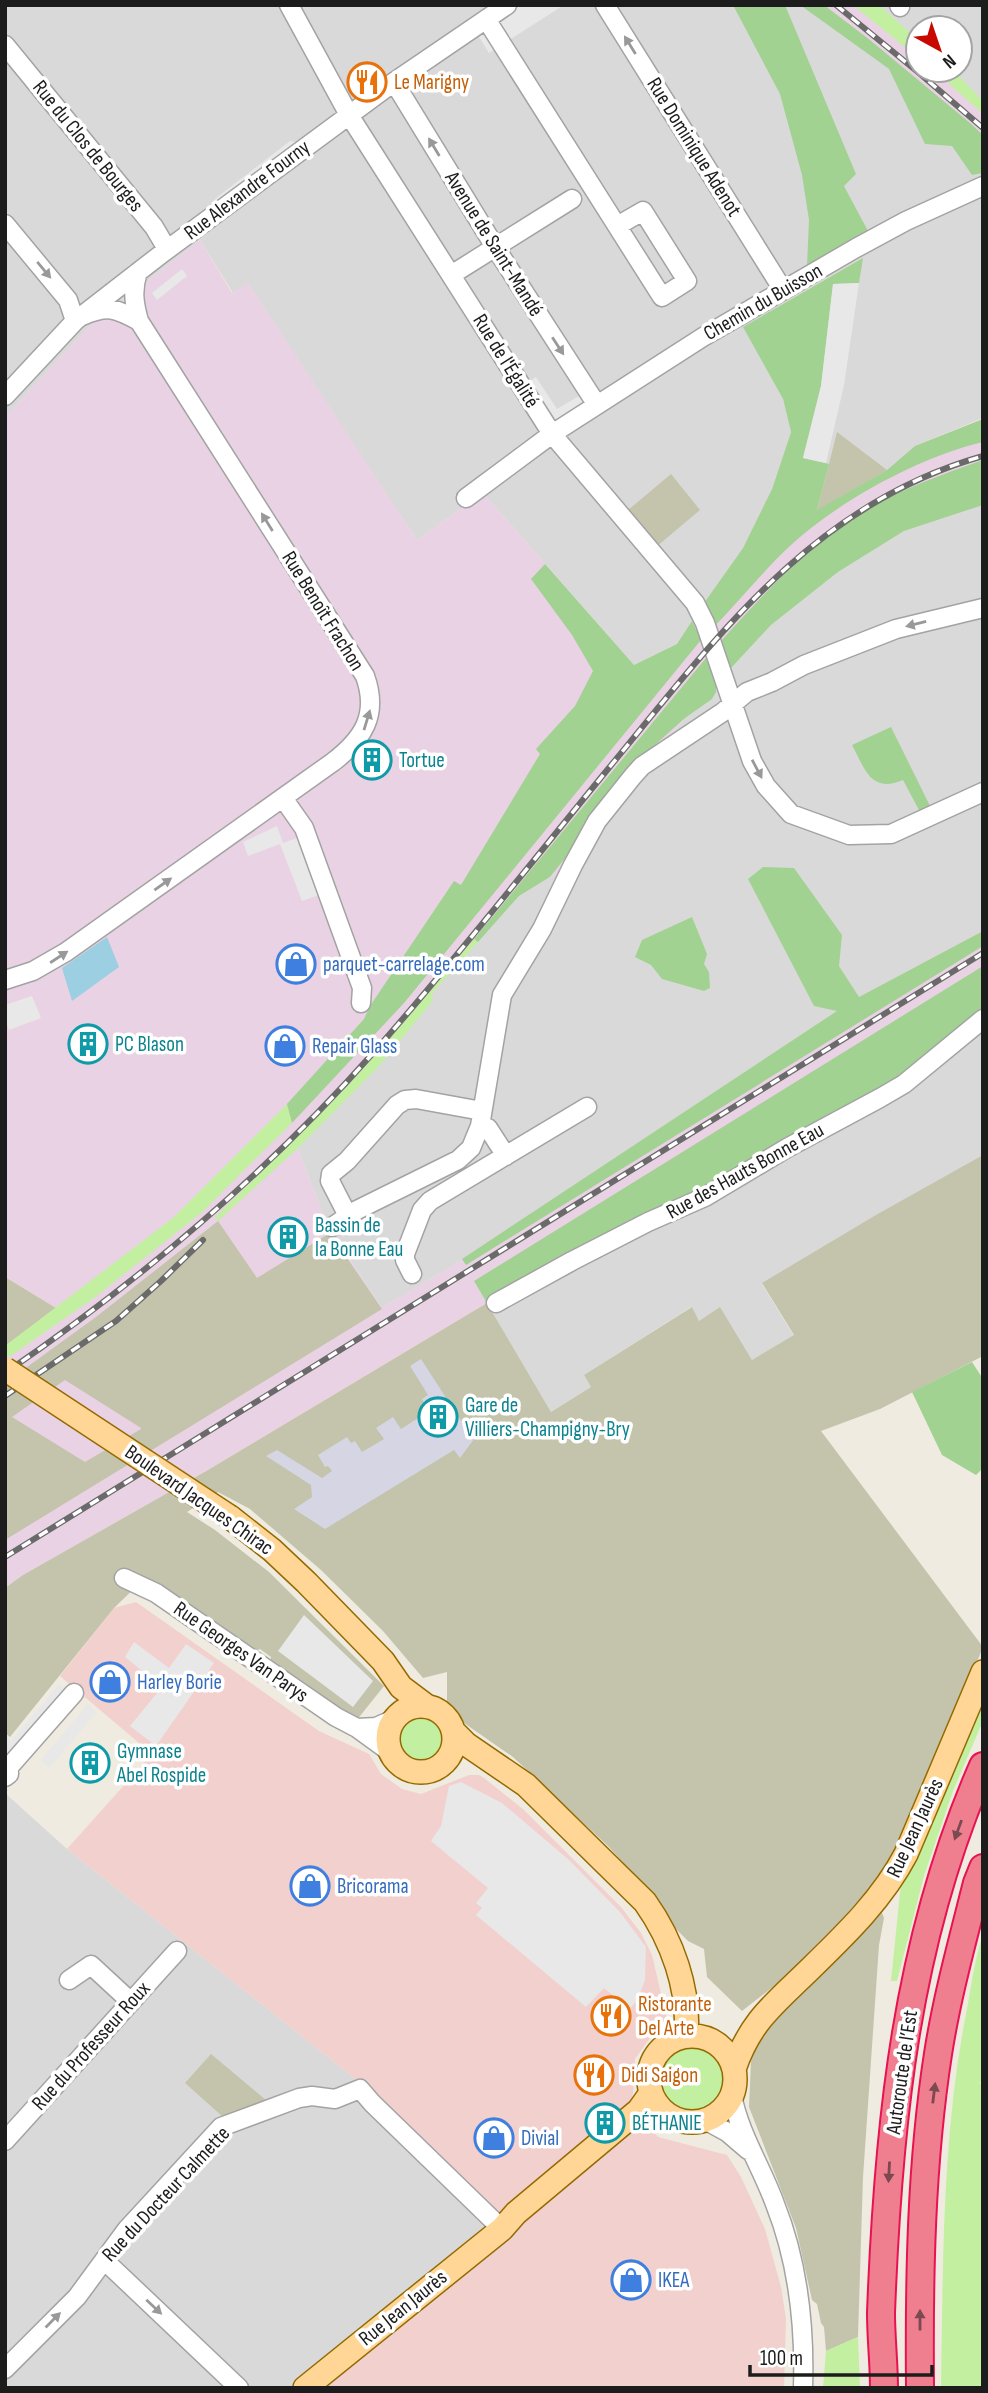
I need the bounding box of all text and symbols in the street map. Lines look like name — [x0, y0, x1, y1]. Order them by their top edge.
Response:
north arrow — [904, 14, 974, 84]
one-way arrow — [624, 35, 637, 54]
text: N — [938, 49, 960, 73]
restaurant icon: Le Marigny — [346, 61, 388, 103]
place label: Le Marigny — [394, 70, 469, 95]
street label: Rue Dominique Adenot — [641, 73, 747, 221]
street label: Rue du Clos de Bourges — [27, 75, 149, 217]
street label: Rue Alexandre Fourny — [179, 135, 315, 245]
one-way arrow — [427, 138, 440, 157]
street label: Avenue de Saint-Mandé — [439, 166, 549, 321]
street label: Chemin du Buisson — [699, 258, 827, 346]
one-way arrow — [36, 262, 51, 279]
street label: Rue de l'Égalité — [467, 310, 545, 412]
one-way arrow — [551, 336, 564, 356]
one-way arrow — [261, 513, 274, 532]
street label: Rue Benoît Frachon — [276, 547, 370, 675]
one-way arrow — [905, 619, 927, 630]
one-way arrow — [362, 709, 372, 730]
building icon: Tortue — [351, 739, 393, 781]
place label: Tortue — [399, 748, 445, 773]
one-way arrow — [751, 759, 762, 779]
one-way arrow — [154, 877, 172, 891]
shop icon: parquet-carrelage.com — [275, 943, 317, 985]
one-way arrow — [49, 950, 68, 963]
place label: parquet-carrelage.com — [323, 952, 485, 977]
building icon: PC Blason — [67, 1023, 109, 1065]
shop icon: Repair Glass — [264, 1025, 306, 1067]
place label: PC Blason — [115, 1032, 184, 1057]
place label: Repair Glass — [312, 1034, 397, 1059]
street label: Rue des Hauts Bonne Eau — [662, 1117, 828, 1225]
place label: Bassin de la Bonne Eau — [315, 1213, 403, 1262]
building icon: Bassin de la Bonne Eau — [267, 1216, 309, 1258]
place label: Gare de Villiers-Champigny-Bry — [465, 1393, 630, 1442]
building icon: Gare de Villiers-Champigny-Bry — [417, 1396, 459, 1438]
street label: Boulevard Jacques Chirac — [120, 1439, 278, 1561]
street label: Rue Georges Van Parys — [169, 1596, 313, 1708]
shop icon: Harley Borie — [89, 1661, 131, 1703]
place label: Harley Borie — [137, 1670, 222, 1695]
place label: Gymnase Abel Rospide — [116, 1739, 206, 1788]
building icon: Gymnase Abel Rospide — [69, 1742, 111, 1784]
street label: Rue Jean Jaurès — [881, 1775, 949, 1881]
one-way arrow — [953, 1820, 964, 1841]
shop icon: Bricorama — [289, 1865, 331, 1907]
place label: Bricorama — [337, 1874, 409, 1899]
street label: Rue du Professeur Roux — [27, 1976, 155, 2116]
place label: Ristorante Del Arte — [638, 1992, 712, 2041]
restaurant icon: Ristorante Del Arte — [590, 1995, 632, 2037]
street label: Autoroute de l’Est — [881, 2008, 923, 2137]
restaurant icon: Didi Saigon — [573, 2054, 615, 2096]
place label: Didi Saigon — [621, 2063, 698, 2088]
one-way arrow — [928, 2081, 939, 2103]
building icon: BÉTHANIE — [584, 2102, 626, 2144]
place label: BÉTHANIE — [632, 2111, 702, 2136]
shop icon: Divial — [473, 2117, 515, 2159]
street label: Rue du Docteur Calmette — [97, 2121, 235, 2267]
place label: Divial — [521, 2126, 559, 2151]
one-way arrow — [884, 2161, 895, 2183]
shop icon: IKEA — [610, 2259, 652, 2301]
street label: Rue Jean Jaurès — [354, 2265, 452, 2351]
place label: IKEA — [658, 2268, 690, 2293]
one-way arrow — [145, 2298, 162, 2314]
one-way arrow — [914, 2308, 926, 2330]
one-way arrow — [45, 2312, 61, 2329]
scale bar — [750, 2334, 932, 2378]
text: 100 m — [760, 2346, 803, 2371]

